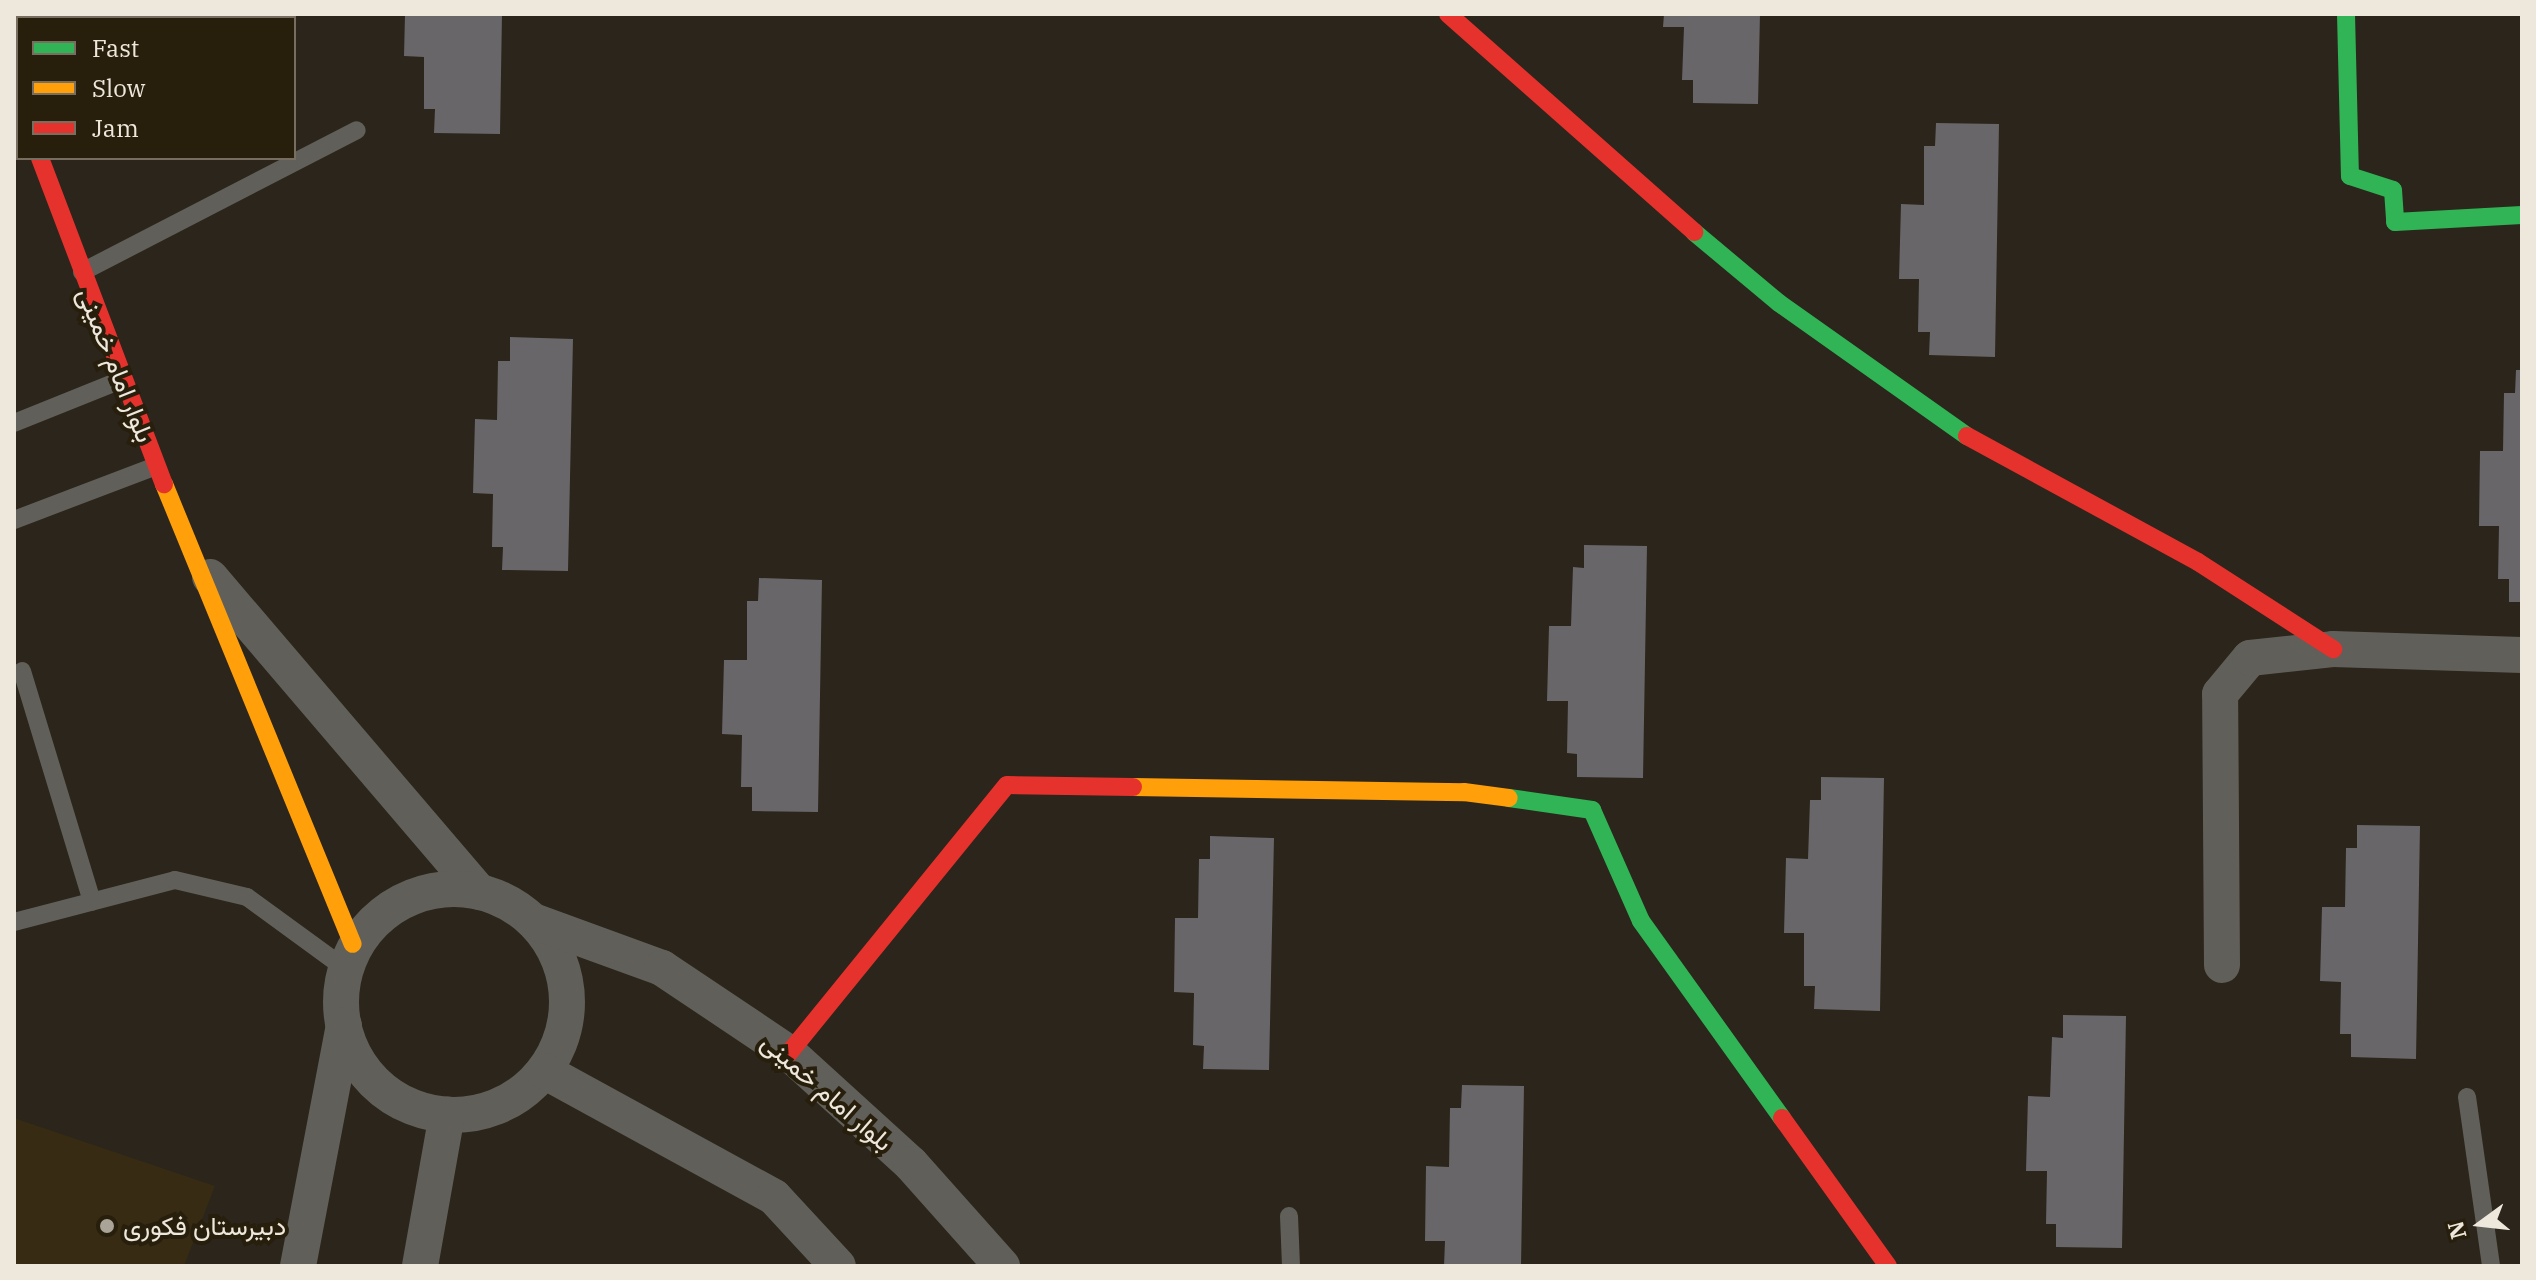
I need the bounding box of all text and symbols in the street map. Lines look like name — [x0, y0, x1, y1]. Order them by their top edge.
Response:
legend — [16, 16, 296, 160]
text: Fast — [92, 32, 139, 64]
text: Slow — [92, 72, 145, 104]
text: Jam — [92, 112, 139, 144]
street label: بلوار امام خمینی — [71, 283, 161, 447]
street label: بلوار امام خمینی — [755, 1026, 899, 1158]
north arrow — [2440, 1184, 2520, 1264]
place label: دبیرستان فکوری — [123, 1210, 286, 1242]
marker: دبیرستان فکوری — [98, 1217, 116, 1235]
text: N — [2440, 1218, 2473, 1243]

